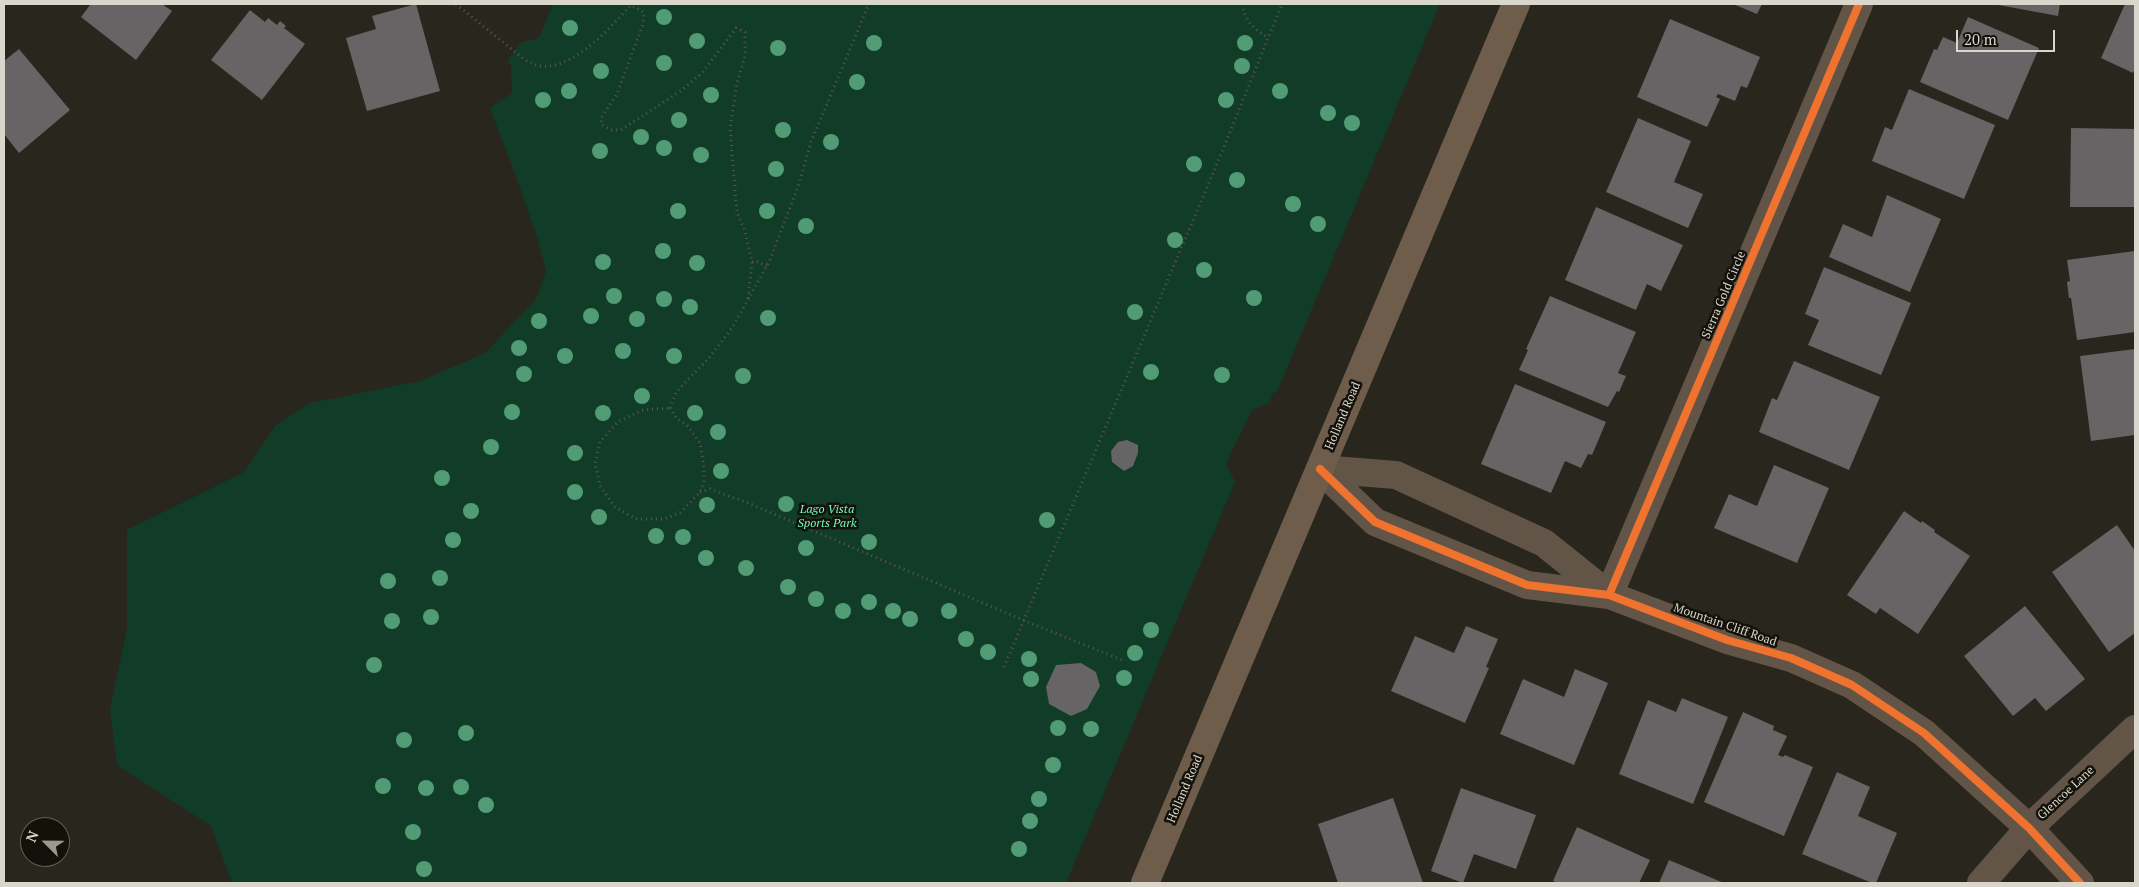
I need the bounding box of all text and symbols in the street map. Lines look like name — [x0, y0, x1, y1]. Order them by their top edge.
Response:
scale bar — [1959, 20, 2058, 52]
text: 20 m — [1964, 29, 1997, 49]
street label: Sierra Gold Circle — [1699, 249, 1749, 341]
street label: Holland Road — [1322, 380, 1364, 452]
park label: Lago Vista Sports Park — [797, 503, 857, 531]
street label: Mountain Cliff Road — [1672, 601, 1778, 649]
street label: Holland Road — [1164, 753, 1206, 825]
street label: Glencoe Lane — [2035, 763, 2097, 823]
north arrow — [20, 817, 70, 867]
text: N — [21, 828, 42, 845]

